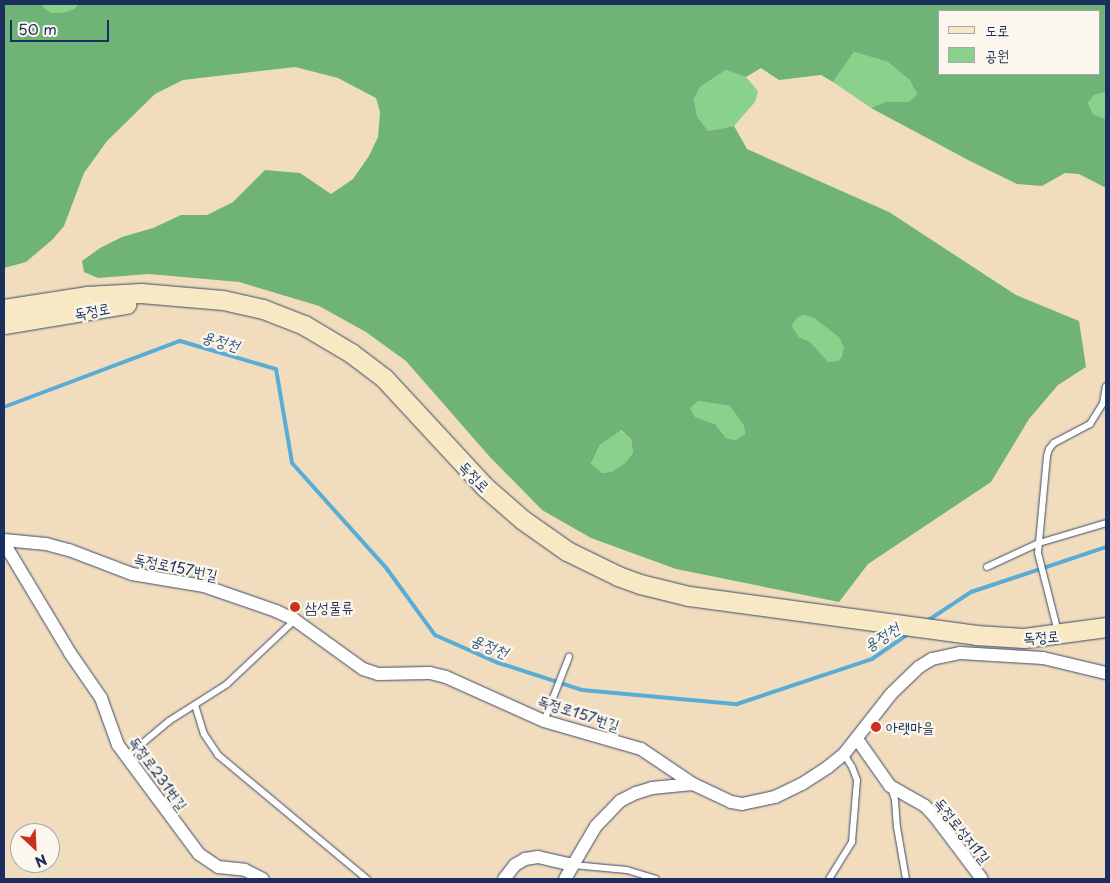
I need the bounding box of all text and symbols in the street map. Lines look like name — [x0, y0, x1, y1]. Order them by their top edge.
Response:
scale bar — [12, 10, 111, 42]
legend — [938, 10, 1100, 75]
text: 50 m — [18, 17, 57, 40]
text: 도로 — [985, 18, 1009, 41]
text: 공원 — [985, 43, 1009, 66]
street label: 독정로 — [73, 298, 111, 322]
water label: 용정천 — [200, 325, 242, 355]
street label: 독정로 — [456, 457, 494, 495]
street label: 독정로157번길 — [133, 548, 219, 584]
place label: 삼성물류 — [305, 598, 353, 616]
marker: 삼성물류 — [289, 601, 301, 613]
water label: 용정천 — [860, 618, 902, 654]
street label: 독정로 — [1022, 626, 1060, 646]
water label: 용정천 — [468, 629, 512, 661]
street label: 독정로157번길 — [536, 690, 622, 734]
place label: 아랫마을 — [886, 718, 934, 736]
marker: 아랫마을 — [870, 721, 882, 733]
street label: 독정로231번길 — [126, 732, 192, 814]
street label: 독정로성지1길 — [931, 794, 995, 866]
north arrow — [10, 823, 60, 873]
text: N — [32, 849, 51, 873]

